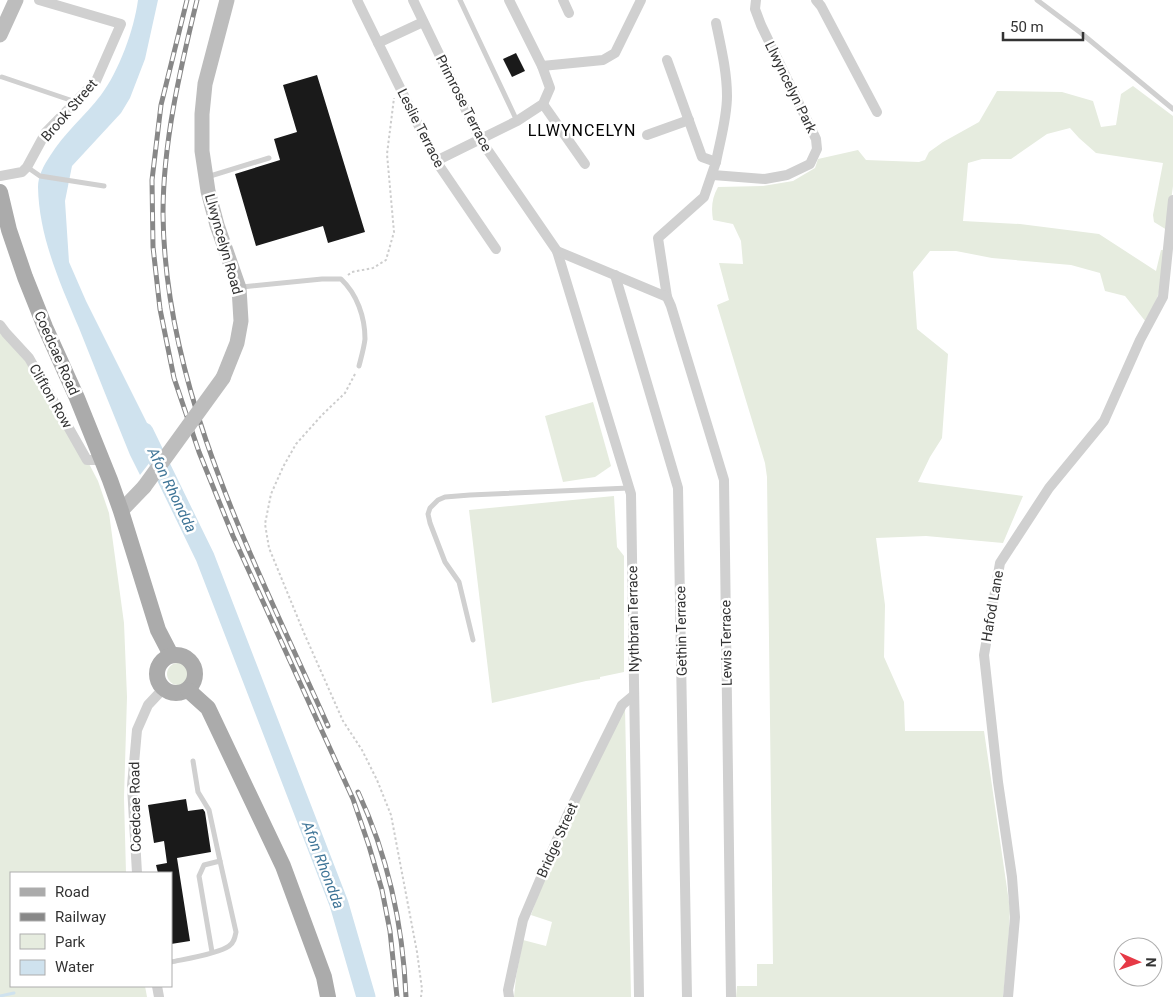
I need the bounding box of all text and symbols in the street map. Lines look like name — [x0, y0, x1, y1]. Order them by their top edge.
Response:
scale bar — [1003, 10, 1083, 42]
text: 50 m — [1010, 18, 1044, 36]
street label: Llwyncelyn Park — [762, 39, 821, 136]
street label: Primrose Terrace — [433, 52, 495, 154]
street label: Brook Street — [38, 75, 101, 144]
street label: Leslie Terrace — [394, 86, 448, 170]
district label: LLWYNCELYN — [528, 121, 636, 140]
street label: Llwyncelyn Road — [202, 192, 246, 296]
street label: Coedcae Road — [31, 308, 83, 398]
street label: Clifton Row — [26, 361, 76, 431]
water label: Afon Rhondda — [143, 444, 200, 535]
street label: Nythbran Terrace — [624, 566, 642, 672]
street label: Hafod Lane — [978, 569, 1006, 643]
street label: Gethin Terrace — [672, 586, 690, 676]
street label: Lewis Terrace — [717, 600, 735, 686]
street label: Coedcae Road — [126, 762, 144, 852]
street label: Bridge Street — [533, 800, 581, 880]
water label: Afon Rhondda — [298, 818, 348, 911]
legend — [10, 872, 172, 987]
text: Road — [55, 883, 89, 901]
text: Railway — [55, 908, 106, 926]
text: Park — [55, 933, 86, 951]
north arrow — [1113, 937, 1163, 987]
text: N — [1143, 957, 1159, 968]
text: Water — [55, 958, 94, 976]

